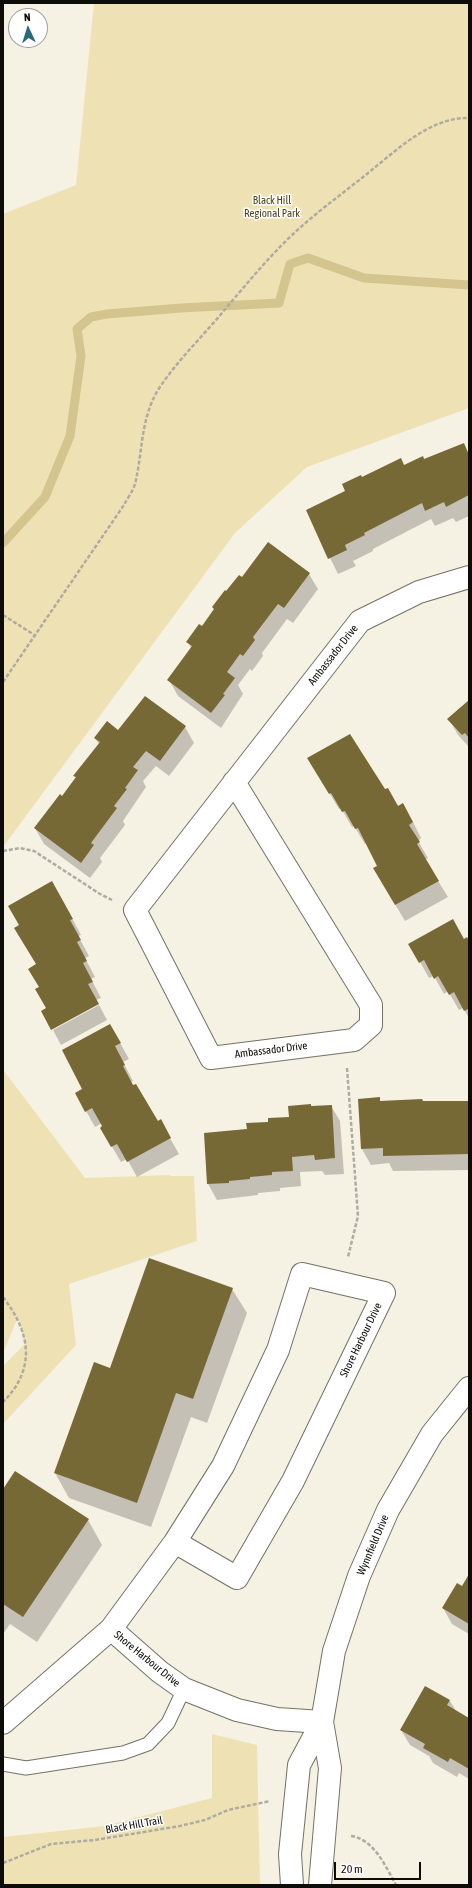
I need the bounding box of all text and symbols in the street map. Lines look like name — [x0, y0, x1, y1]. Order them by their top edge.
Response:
north arrow — [8, 8, 48, 48]
text: N — [24, 11, 31, 23]
park label: Black Hill Regional Park — [244, 194, 300, 220]
street label: Ambassador Drive — [305, 622, 361, 688]
street label: Ambassador Drive — [234, 1039, 308, 1061]
street label: Shore Harbour Drive — [337, 1301, 385, 1379]
street label: Wynnfield Drive — [354, 1513, 392, 1577]
street label: Shore Harbour Drive — [111, 1628, 183, 1690]
street label: Black Hill Trail — [104, 1813, 164, 1837]
scale bar — [336, 1854, 423, 1880]
text: 20 m — [341, 1862, 363, 1876]

